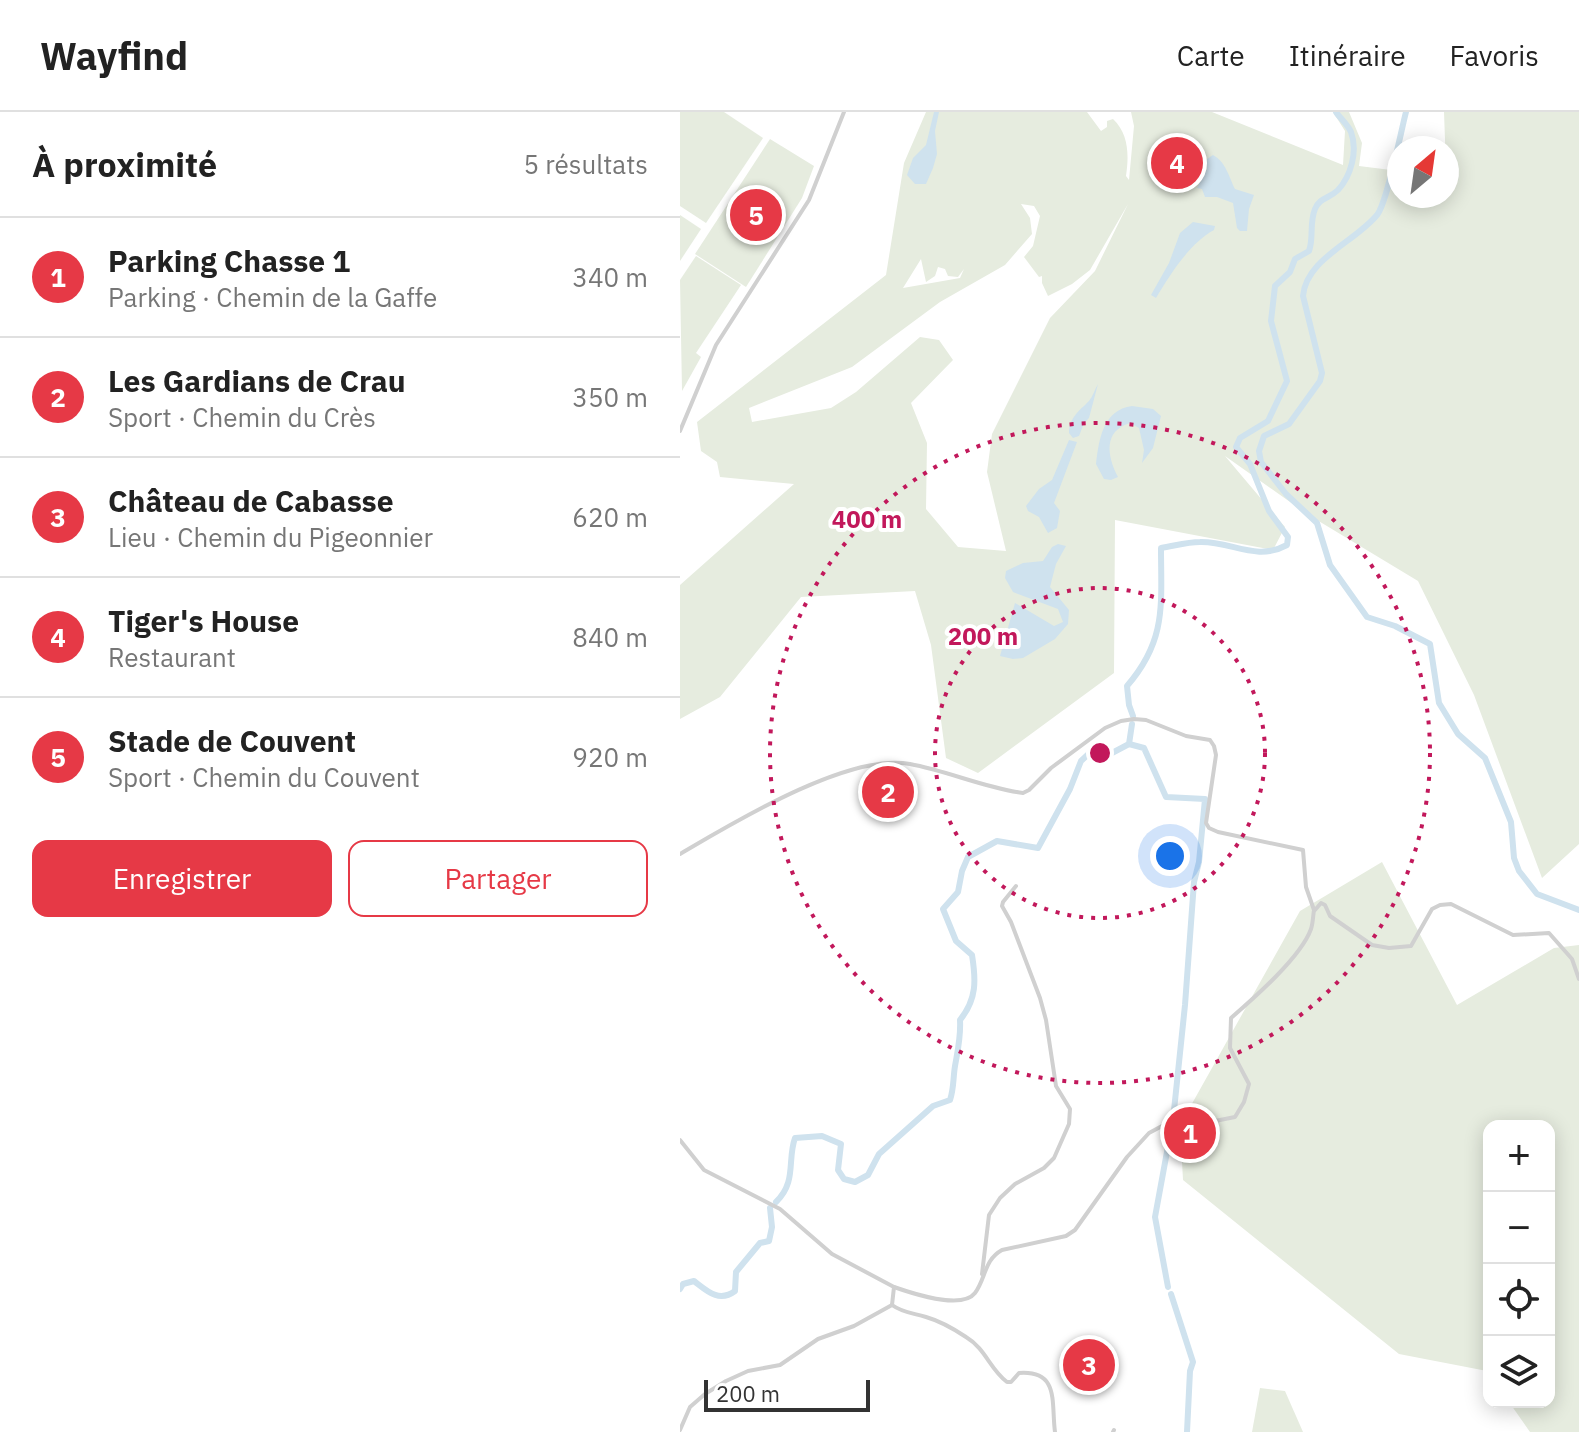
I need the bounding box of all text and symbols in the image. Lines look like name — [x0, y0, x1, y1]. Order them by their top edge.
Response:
text: Wayfind — [40, 31, 188, 80]
text: Carte — [1177, 37, 1245, 74]
text: Itinéraire — [1289, 37, 1406, 74]
text: Favoris — [1450, 37, 1539, 74]
pin: 4 — [1151, 133, 1203, 193]
north arrow — [1387, 136, 1459, 208]
text: À proximité — [32, 142, 217, 186]
text: 5 résultats — [523, 147, 648, 181]
pin: 5 — [730, 185, 782, 245]
text: Parking Chasse 1 — [108, 241, 350, 280]
text: 1 — [50, 260, 66, 294]
text: 340 m — [572, 260, 648, 294]
text: Parking · Chemin de la Gaffe — [108, 280, 437, 314]
text: Les Gardians de Crau — [108, 361, 406, 400]
text: 2 — [50, 380, 66, 414]
text: 350 m — [572, 380, 648, 414]
text: Sport · Chemin du Crès — [108, 400, 376, 434]
text: Château de Cabasse — [108, 481, 394, 520]
text: 3 — [50, 500, 66, 534]
text: 620 m — [572, 500, 648, 534]
text: 400 m — [832, 503, 902, 535]
text: Lieu · Chemin du Pigeonnier — [108, 520, 433, 554]
text: Tiger's House — [108, 601, 299, 640]
text: 4 — [50, 620, 66, 654]
text: 840 m — [572, 620, 648, 654]
text: 200 m — [948, 620, 1018, 652]
text: Restaurant — [108, 640, 236, 674]
text: Stade de Couvent — [108, 721, 356, 760]
centre of rings — [1086, 739, 1114, 767]
text: 5 — [50, 740, 66, 774]
text: 920 m — [572, 740, 648, 774]
text: Sport · Chemin du Couvent — [108, 760, 420, 794]
pin: 2 — [862, 762, 914, 822]
your location — [1150, 836, 1190, 876]
button: Enregistrer — [32, 840, 332, 917]
button: Partager — [348, 840, 648, 917]
pin: 1 — [1164, 1103, 1216, 1163]
map controls — [1483, 1120, 1555, 1408]
button: + — [1483, 1120, 1555, 1192]
button: − — [1483, 1192, 1555, 1264]
button: locate — [1483, 1264, 1555, 1336]
pin: 3 — [1063, 1335, 1115, 1395]
button: layers — [1483, 1336, 1555, 1408]
scale bar — [704, 1376, 870, 1412]
text: 200 m — [716, 1379, 780, 1408]

